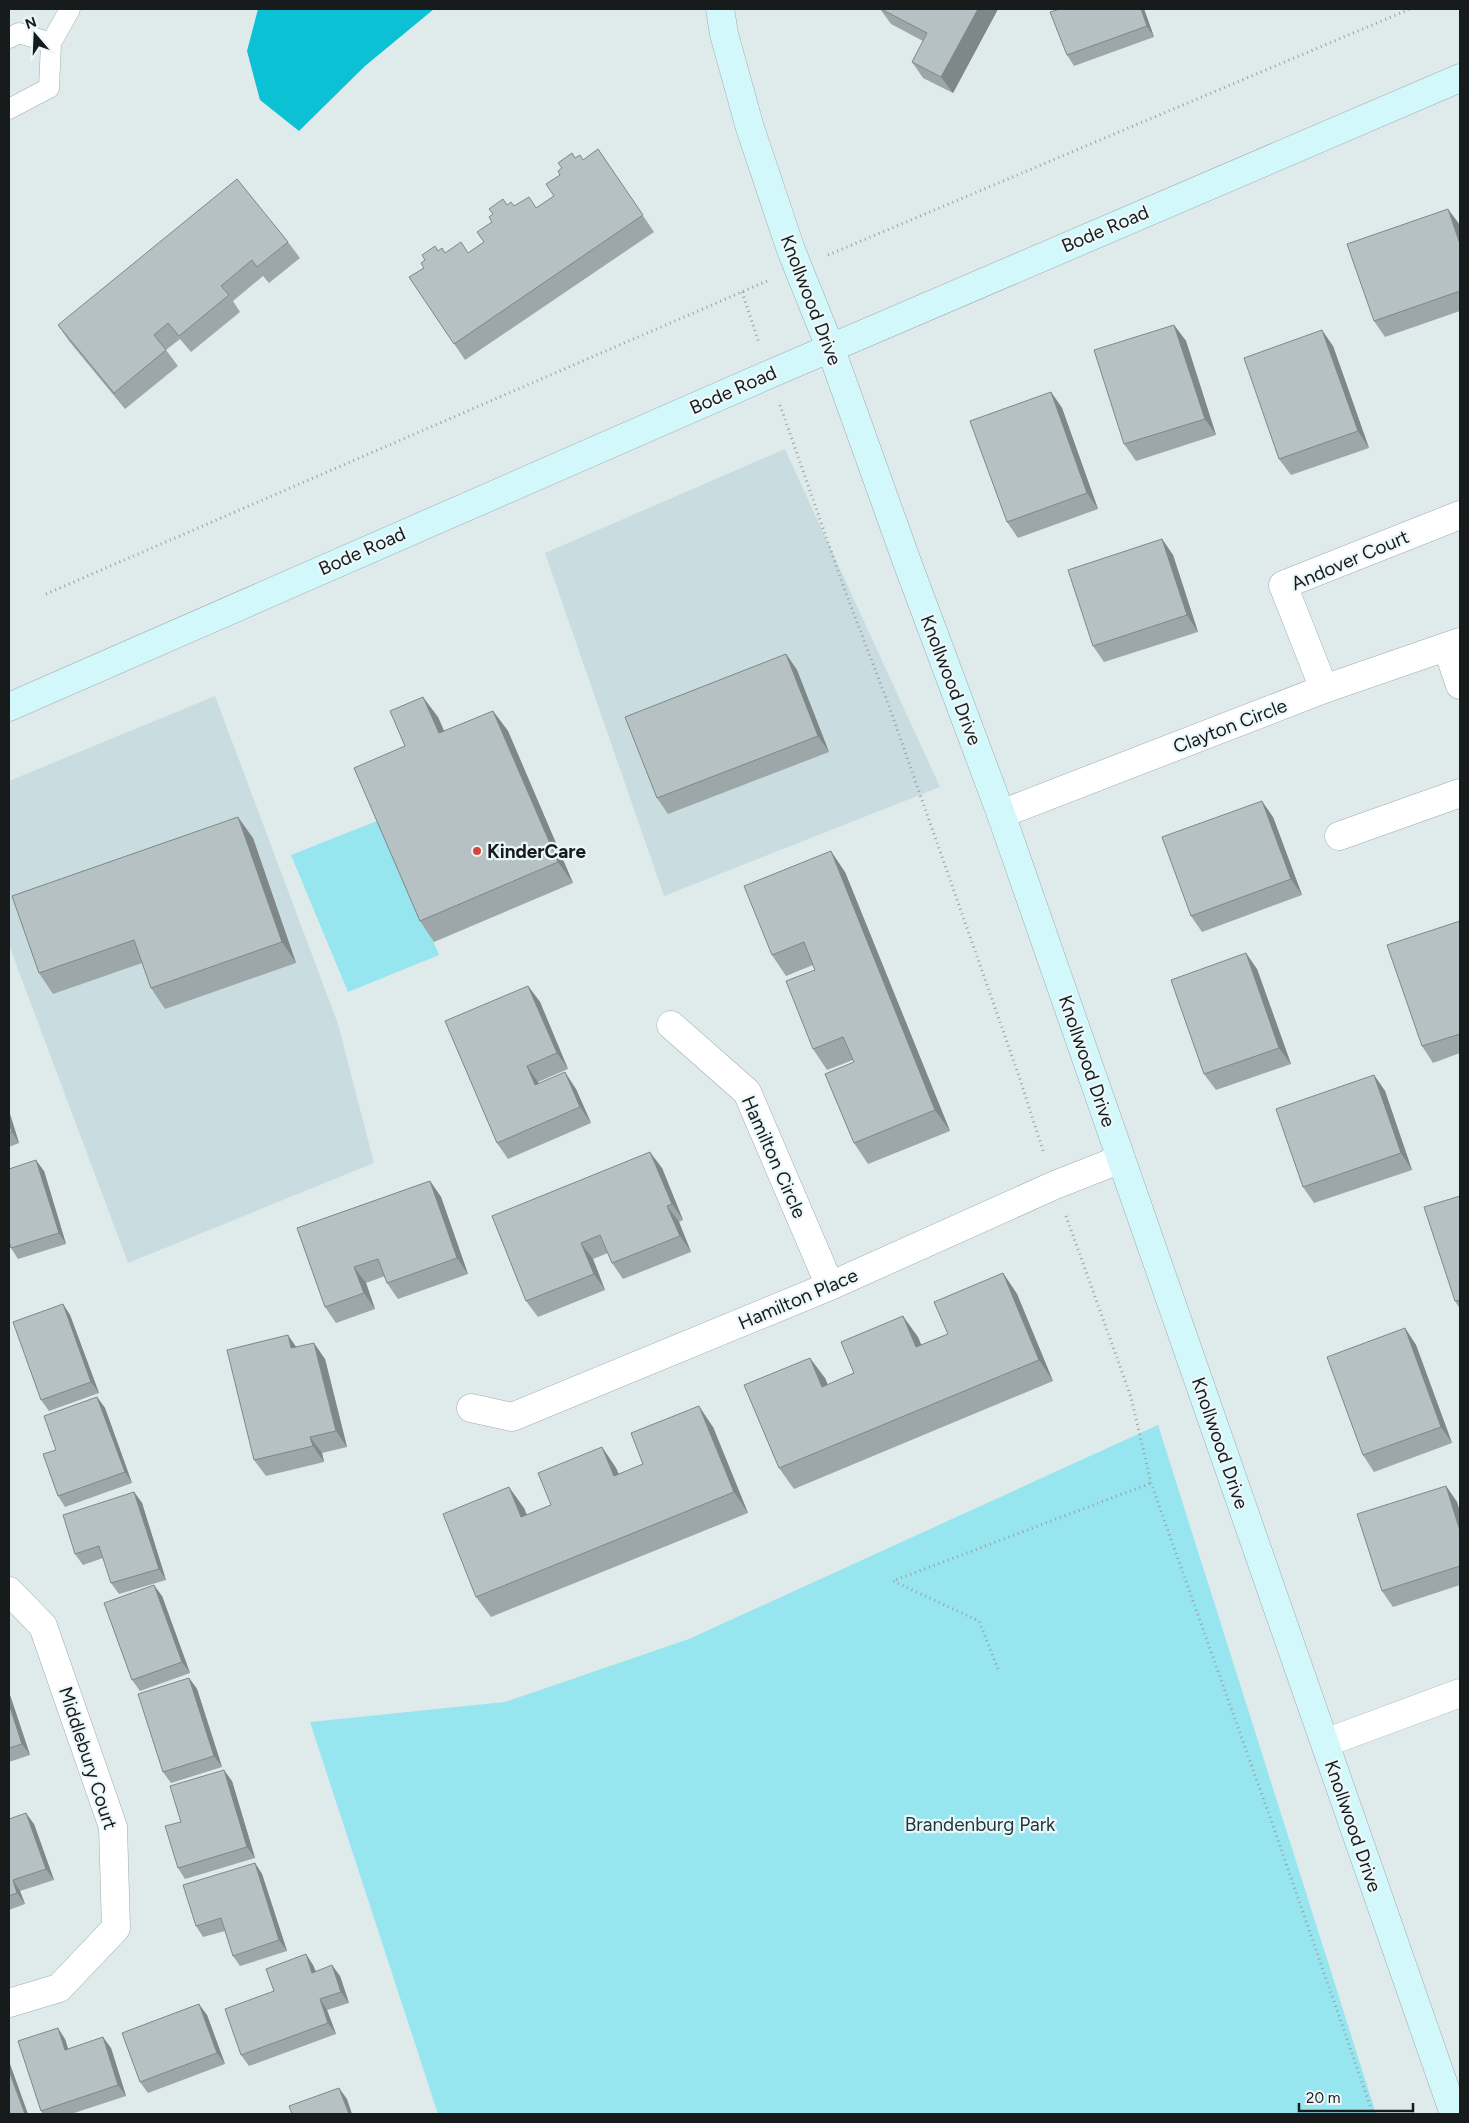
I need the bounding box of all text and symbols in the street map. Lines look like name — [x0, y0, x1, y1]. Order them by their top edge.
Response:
north arrow — [10, 10, 60, 60]
text: N — [23, 13, 39, 33]
street label: Bode Road — [1058, 200, 1152, 258]
street label: Knollwood Drive — [776, 231, 846, 369]
street label: Bode Road — [686, 361, 780, 419]
street label: Bode Road — [315, 522, 409, 580]
street label: Andover Court — [1288, 525, 1412, 595]
street label: Knollwood Drive — [916, 611, 986, 749]
street label: Clayton Circle — [1170, 694, 1290, 758]
place label: KinderCare — [487, 840, 587, 863]
marker: KinderCare — [471, 845, 483, 857]
street label: Knollwood Drive — [1054, 992, 1120, 1130]
street label: Hamilton Circle — [737, 1092, 811, 1222]
street label: Hamilton Place — [735, 1263, 861, 1335]
street label: Knollwood Drive — [1187, 1374, 1253, 1512]
street label: Middlebury Court — [54, 1684, 122, 1832]
street label: Knollwood Drive — [1320, 1757, 1386, 1895]
park label: Brandenburg Park — [905, 1813, 1056, 1836]
scale bar — [1299, 2080, 1413, 2112]
text: 20 m — [1306, 2089, 1340, 2107]

